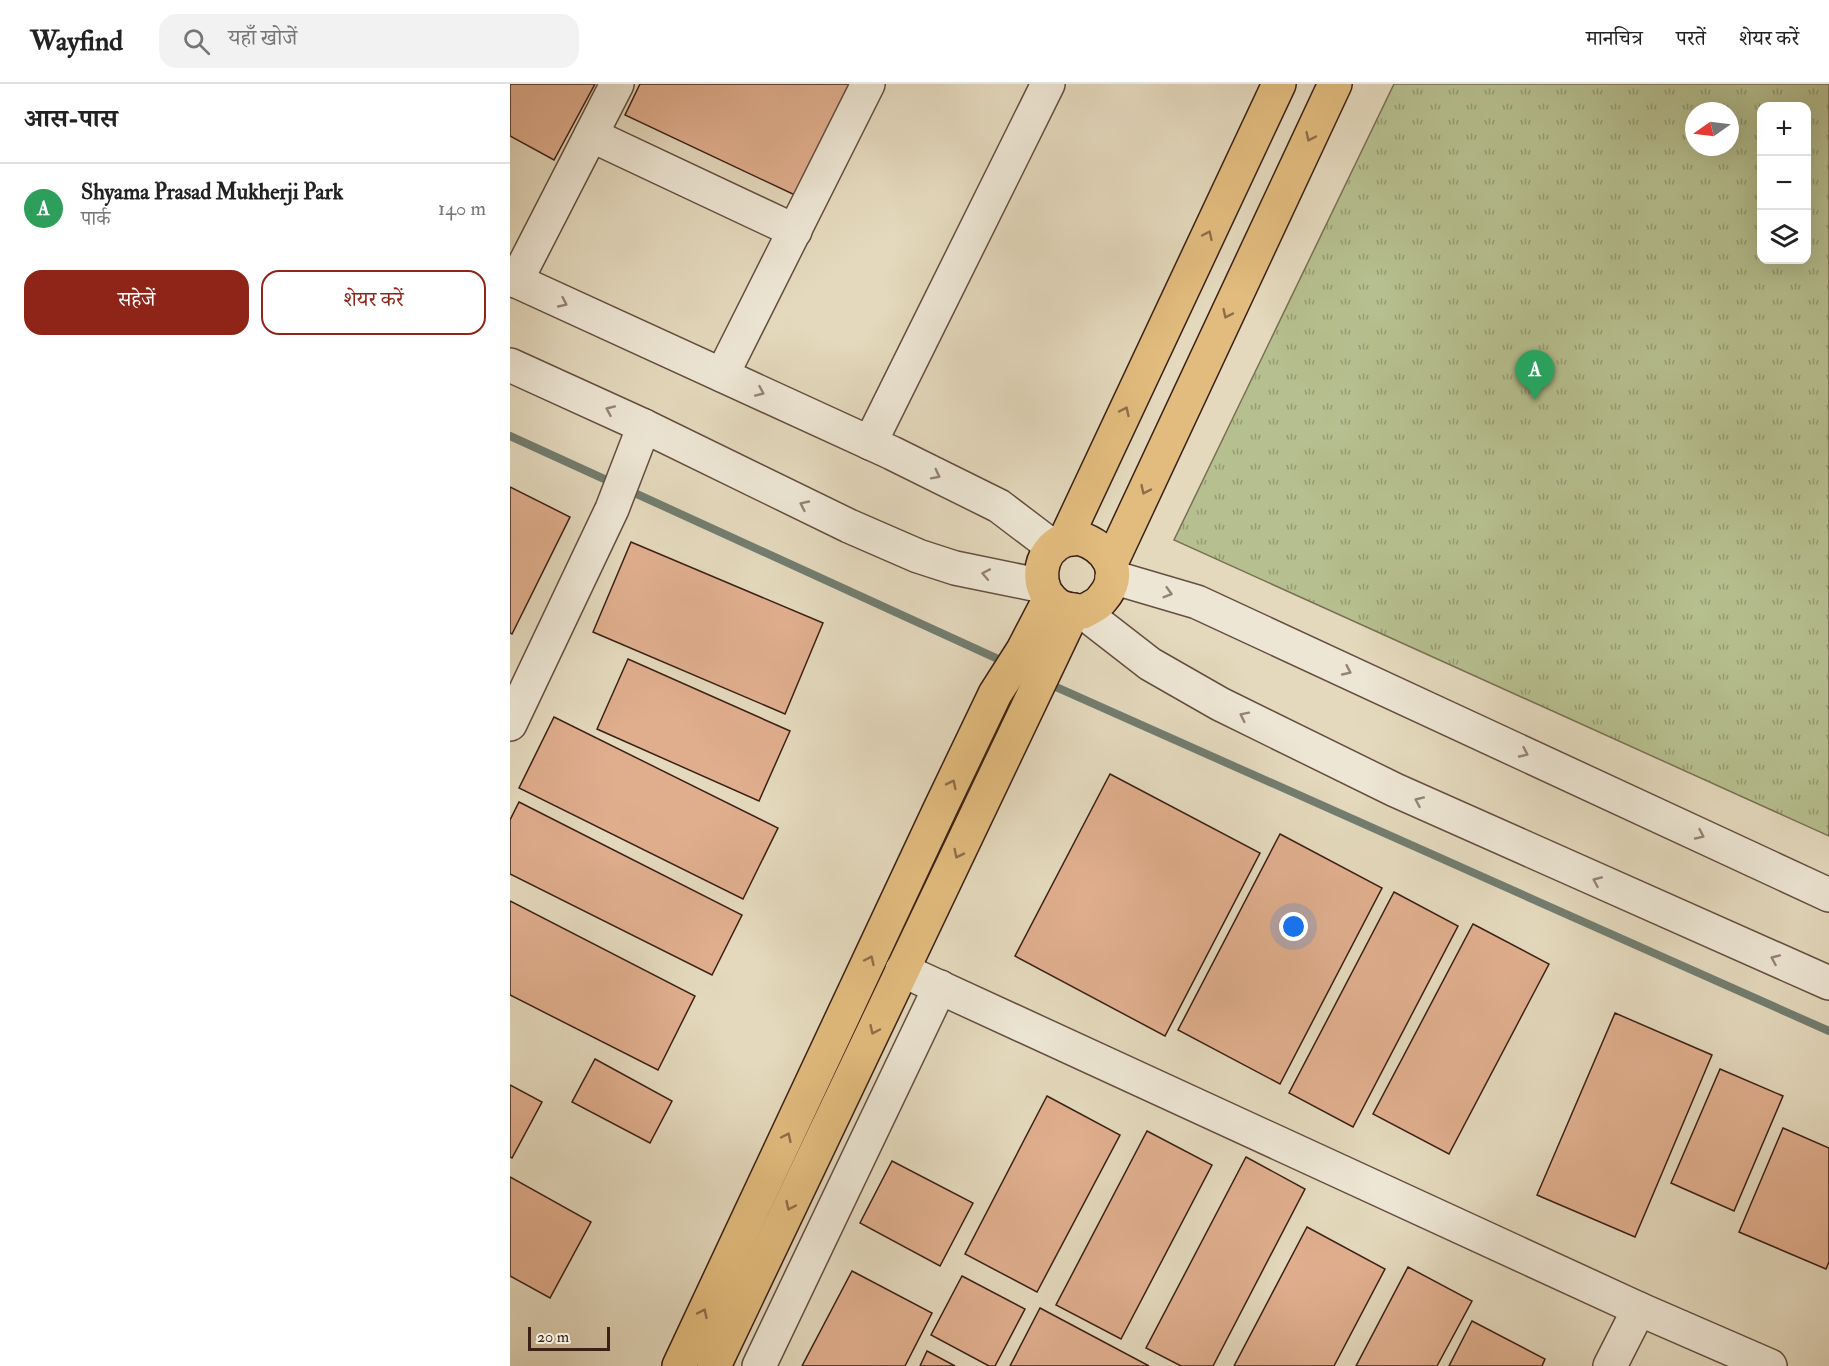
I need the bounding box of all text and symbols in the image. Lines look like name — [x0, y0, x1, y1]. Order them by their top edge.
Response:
search box — [159, 14, 579, 68]
text: Wayfind — [30, 24, 123, 59]
text: यहाँ खोजें — [228, 24, 297, 52]
icon: search — [180, 25, 213, 58]
text: मानचित्र — [1586, 25, 1643, 52]
text: परतें — [1676, 25, 1706, 52]
text: शेयर करें — [1739, 25, 1799, 52]
north arrow — [1685, 102, 1739, 156]
map controls — [1757, 102, 1811, 264]
button: + — [1757, 102, 1811, 156]
text: आस-पास — [24, 103, 118, 135]
one-way arrow — [1306, 130, 1318, 141]
button: − — [1757, 156, 1811, 210]
text: Shyama Prasad Mukherji Park — [81, 178, 343, 206]
text: A — [37, 196, 50, 221]
text: 140 m — [438, 196, 486, 221]
text: पार्क — [81, 206, 110, 231]
button: layers — [1757, 210, 1811, 264]
one-way arrow — [1201, 230, 1213, 241]
button: सहेजें — [24, 270, 249, 335]
button: शेयर करें — [261, 270, 486, 335]
one-way arrow — [556, 296, 567, 308]
one-way arrow — [1223, 307, 1235, 318]
pin: A — [1516, 350, 1554, 400]
one-way arrow — [753, 385, 764, 397]
one-way arrow — [605, 406, 616, 418]
one-way arrow — [1118, 407, 1130, 418]
one-way arrow — [930, 468, 941, 479]
one-way arrow — [1140, 484, 1152, 495]
one-way arrow — [800, 501, 811, 513]
one-way arrow — [981, 569, 991, 582]
one-way arrow — [1162, 586, 1173, 598]
one-way arrow — [1340, 664, 1351, 676]
one-way arrow — [1239, 711, 1250, 723]
one-way arrow — [1517, 746, 1528, 758]
one-way arrow — [945, 779, 957, 790]
one-way arrow — [1415, 796, 1426, 808]
one-way arrow — [1694, 828, 1705, 840]
one-way arrow — [953, 847, 965, 858]
one-way arrow — [1592, 876, 1603, 888]
your location — [1279, 912, 1308, 941]
one-way arrow — [1771, 955, 1782, 967]
one-way arrow — [862, 956, 874, 967]
one-way arrow — [869, 1023, 881, 1034]
one-way arrow — [779, 1132, 791, 1143]
one-way arrow — [786, 1200, 798, 1211]
one-way arrow — [696, 1309, 708, 1320]
scale bar — [528, 1324, 610, 1352]
text: 20 m — [537, 1327, 569, 1347]

